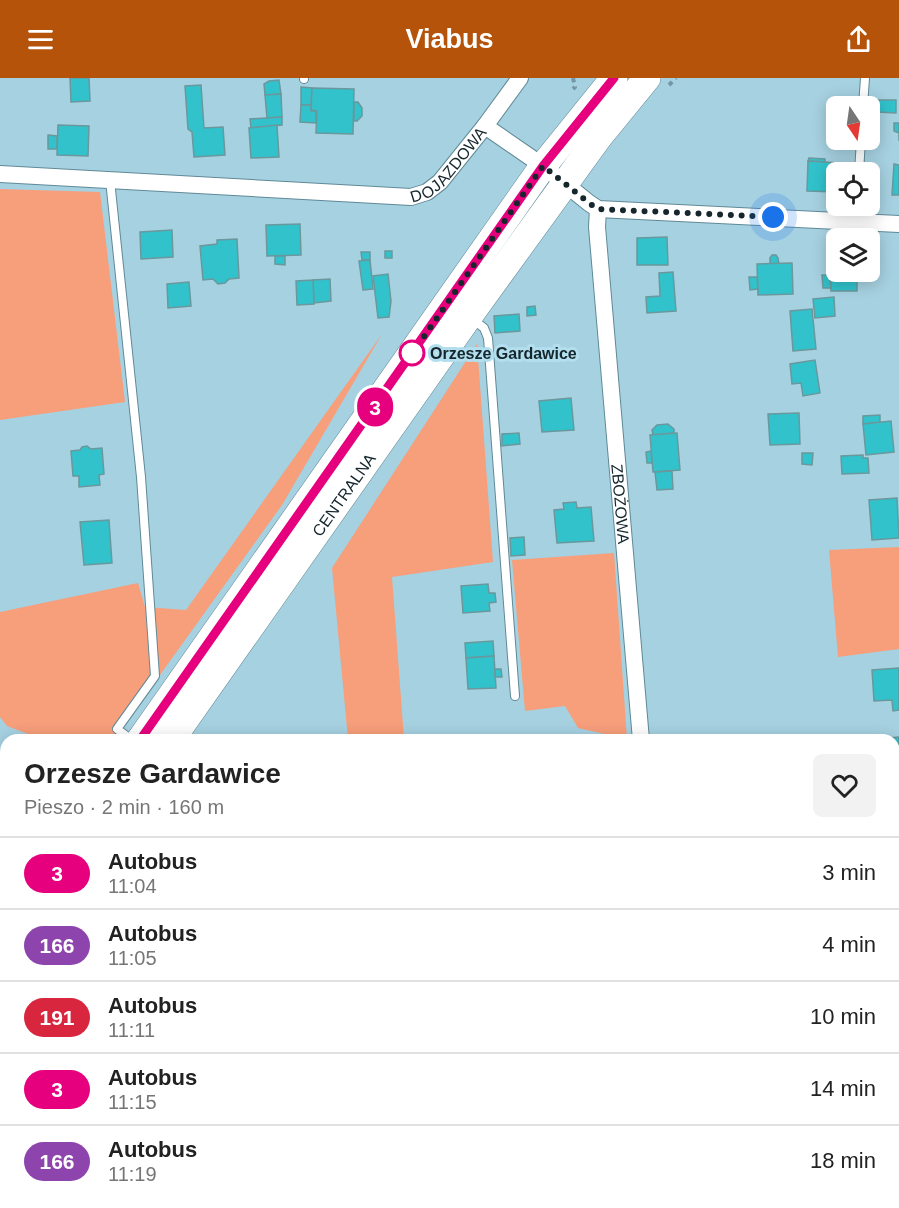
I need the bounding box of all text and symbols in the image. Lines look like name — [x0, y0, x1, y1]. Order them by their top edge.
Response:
icon: menu — [24, 23, 57, 56]
icon: share — [842, 23, 875, 56]
text: Viabus — [405, 24, 494, 54]
north arrow — [826, 96, 880, 150]
map controls — [826, 96, 880, 282]
street label: DOJAZDOWA — [408, 124, 490, 206]
button: locate — [826, 162, 880, 216]
your location — [758, 202, 788, 232]
button: layers — [826, 228, 880, 282]
marker: Orzesze Gardawice — [399, 340, 425, 366]
place label: Orzesze Gardawice — [430, 345, 577, 362]
line badge: 3 — [356, 388, 394, 426]
text: 3 — [369, 396, 381, 419]
street label: CENTRALNA — [309, 450, 379, 539]
street label: ZBOŻOWA — [608, 463, 632, 545]
button: heart — [813, 754, 876, 817]
text: Orzesze Gardawice — [24, 758, 281, 789]
text: Pieszo · 2 min · 160 m — [24, 796, 224, 818]
text: Autobus — [108, 849, 197, 874]
text: 3 min — [822, 860, 876, 885]
text: 3 — [51, 862, 63, 885]
text: 11:04 — [108, 875, 157, 897]
text: Autobus — [108, 921, 197, 946]
text: 4 min — [822, 932, 876, 957]
text: 166 — [39, 934, 75, 957]
text: 11:05 — [108, 947, 157, 969]
text: Autobus — [108, 993, 197, 1018]
text: 10 min — [810, 1004, 876, 1029]
text: 191 — [39, 1006, 75, 1029]
text: 11:11 — [108, 1019, 155, 1041]
text: Autobus — [108, 1065, 197, 1090]
text: 14 min — [810, 1076, 876, 1101]
text: 3 — [51, 1078, 63, 1101]
text: 11:15 — [108, 1091, 157, 1113]
text: Autobus — [108, 1137, 197, 1162]
text: 18 min — [810, 1148, 876, 1173]
text: 166 — [39, 1150, 75, 1173]
text: 11:19 — [108, 1163, 157, 1185]

